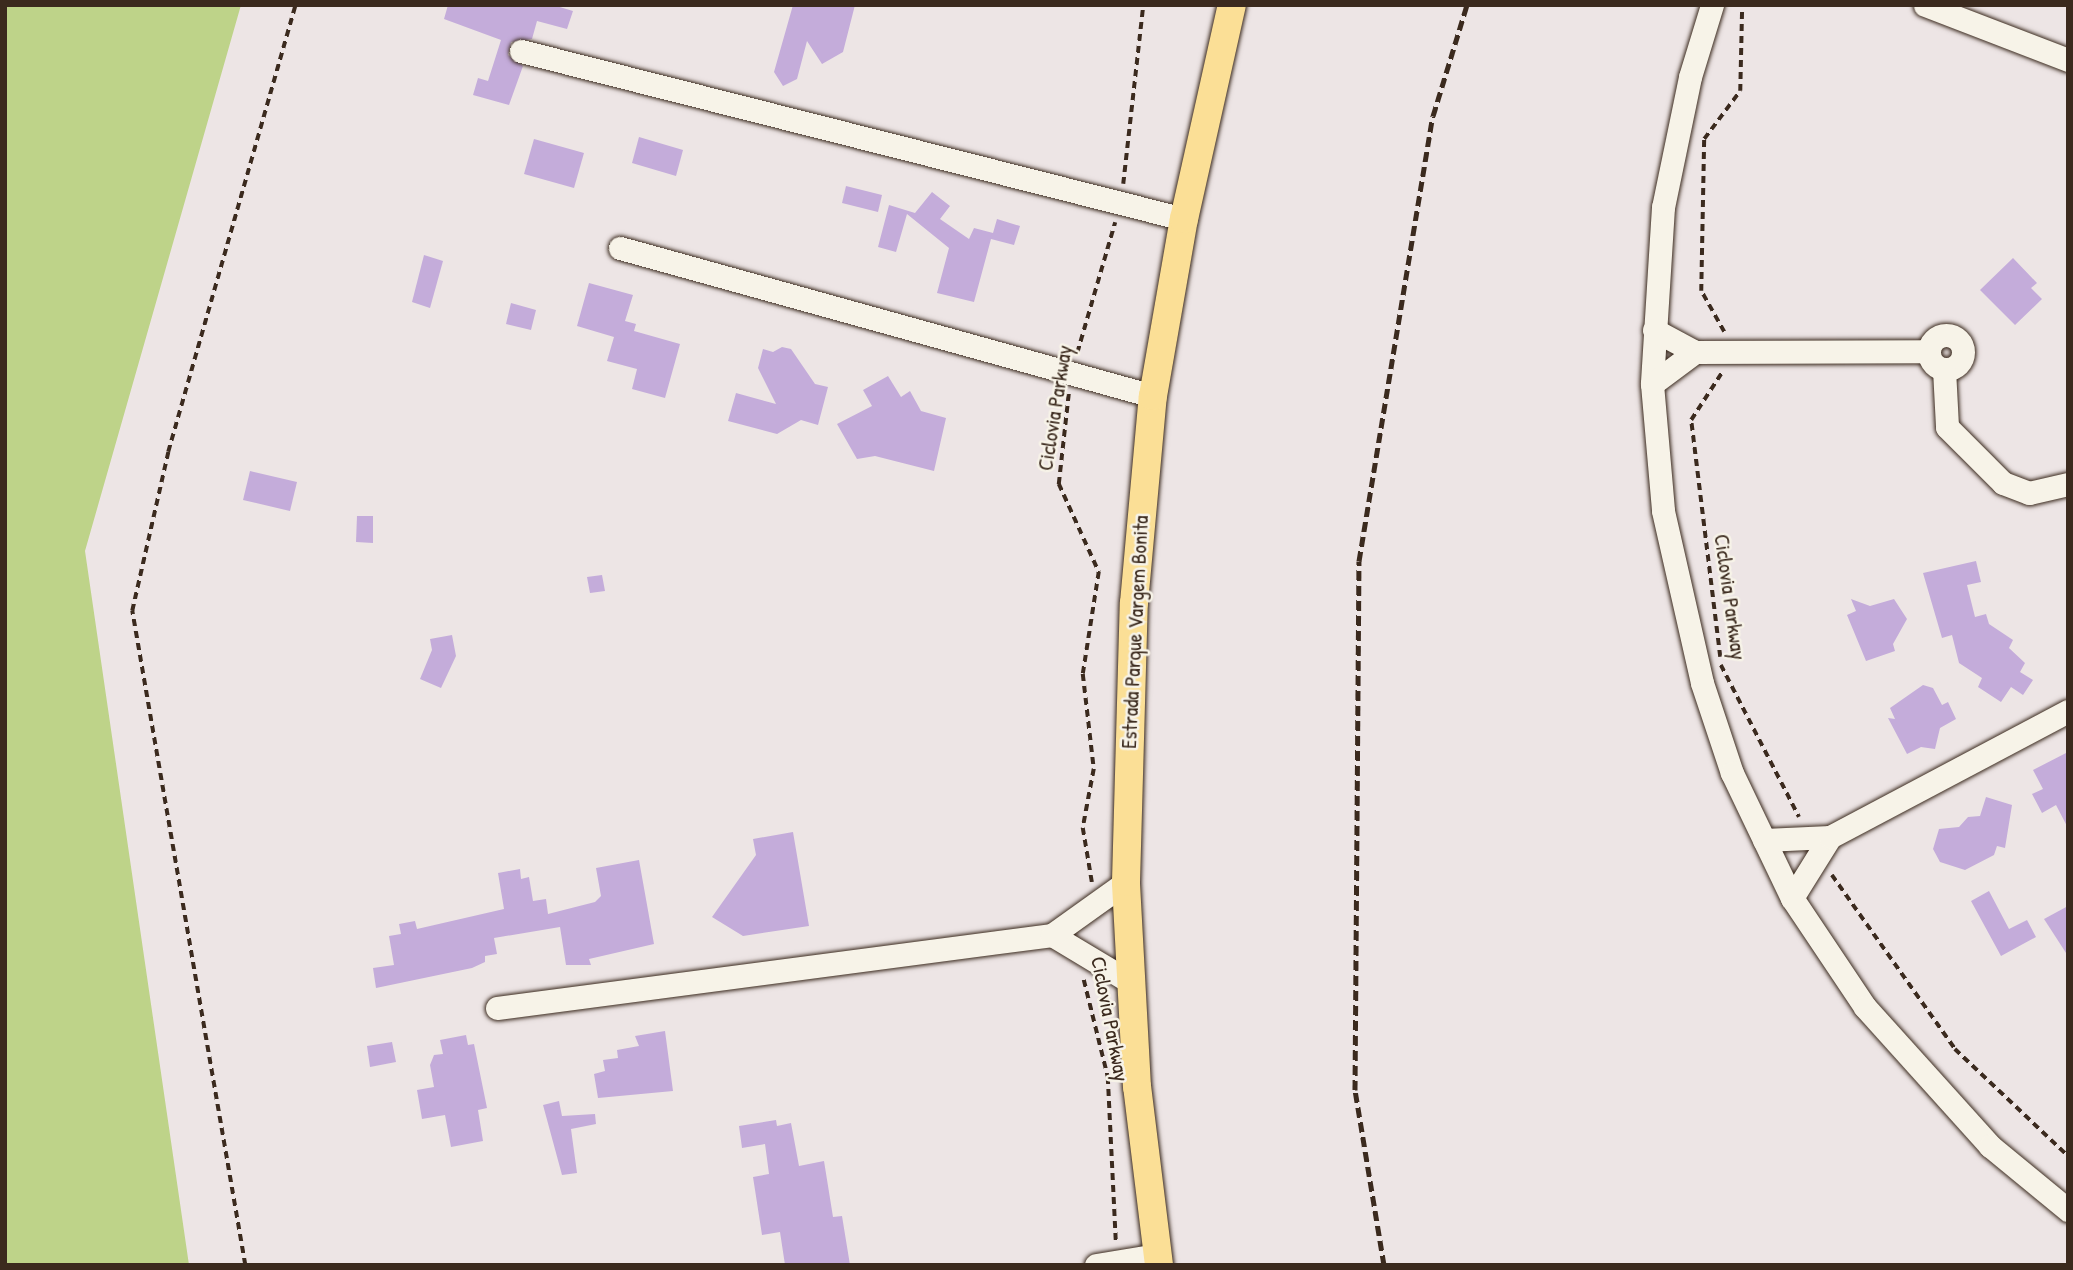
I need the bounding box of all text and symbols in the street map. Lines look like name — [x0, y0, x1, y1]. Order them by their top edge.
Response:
street label: Ciclovia Parkway — [1033, 344, 1077, 472]
street label: Estrada Parque Vargem Bonita — [1116, 515, 1154, 749]
street label: Ciclovia Parkway — [1709, 533, 1751, 661]
street label: Ciclovia Parkway — [1086, 954, 1134, 1084]

